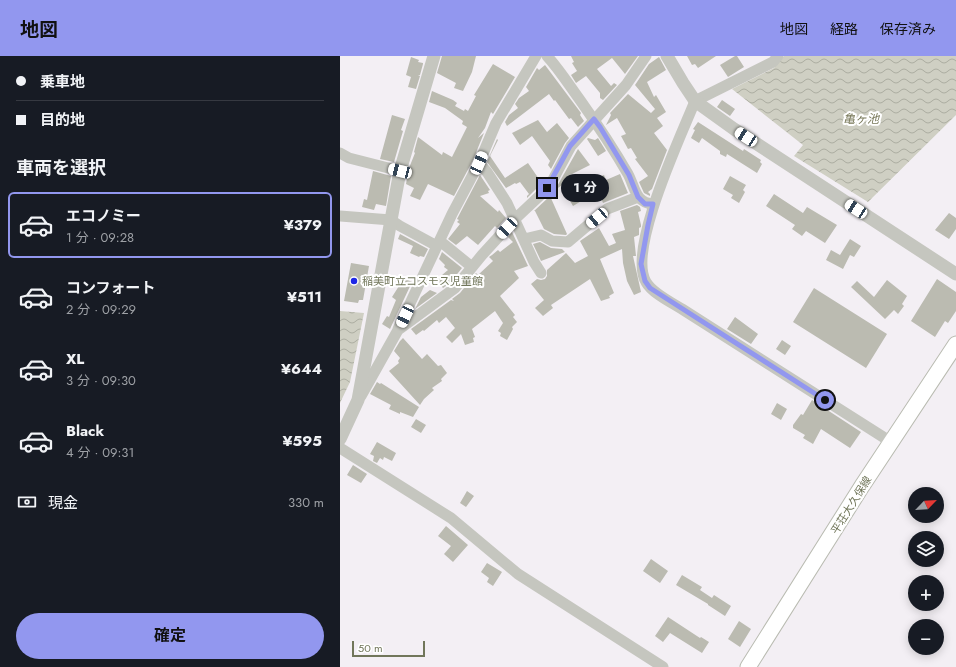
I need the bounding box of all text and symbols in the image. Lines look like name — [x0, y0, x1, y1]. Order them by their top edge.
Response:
text: 地図 — [20, 16, 58, 43]
text: 地図 — [780, 19, 808, 39]
text: 経路 — [830, 19, 858, 39]
text: 保存済み — [880, 19, 936, 39]
text: 乗車地 — [40, 71, 85, 93]
text: 目的地 — [40, 109, 85, 131]
water label: 亀ヶ池 — [843, 110, 880, 128]
car — [733, 125, 759, 149]
car — [469, 150, 489, 176]
text: 車両を選択 — [16, 155, 106, 181]
car — [387, 162, 413, 180]
callout: 1 分 — [561, 174, 609, 202]
text: 1 分 — [573, 178, 597, 197]
route end — [538, 179, 556, 197]
car — [843, 197, 869, 221]
text: エコノミー — [66, 205, 141, 227]
car — [584, 206, 610, 230]
icon: car — [18, 207, 54, 243]
text: ¥379 — [284, 214, 322, 236]
car — [494, 215, 520, 241]
text: 1 分 · 09:28 — [66, 228, 134, 247]
place label: 稲美町立コスモス児童館 — [362, 273, 483, 289]
marker: 稲美町立コスモス児童館 — [349, 276, 359, 286]
text: コンフォート — [66, 277, 156, 299]
icon: car — [18, 279, 54, 315]
text: ¥511 — [287, 286, 322, 308]
text: 2 分 · 09:29 — [66, 300, 136, 319]
car — [394, 303, 416, 329]
text: XL — [66, 348, 84, 370]
icon: car — [18, 351, 54, 387]
text: ¥644 — [281, 358, 322, 380]
text: 3 分 · 09:30 — [66, 371, 136, 390]
route start — [816, 391, 834, 409]
text: Black — [66, 420, 104, 442]
icon: car — [18, 423, 54, 459]
text: ¥595 — [283, 430, 322, 452]
text: 4 分 · 09:31 — [66, 443, 134, 462]
street label: 平荘大久保線 — [827, 473, 875, 537]
north arrow — [908, 487, 944, 523]
map controls — [908, 487, 944, 655]
icon: cash — [16, 491, 38, 513]
text: 現金 — [48, 492, 78, 514]
text: 330 m — [288, 493, 324, 512]
button: layers — [908, 531, 944, 567]
button: + — [908, 575, 944, 611]
button: 確定 — [16, 613, 324, 659]
button: − — [908, 619, 944, 655]
scale bar — [352, 639, 425, 658]
text: 50 m — [358, 640, 383, 656]

